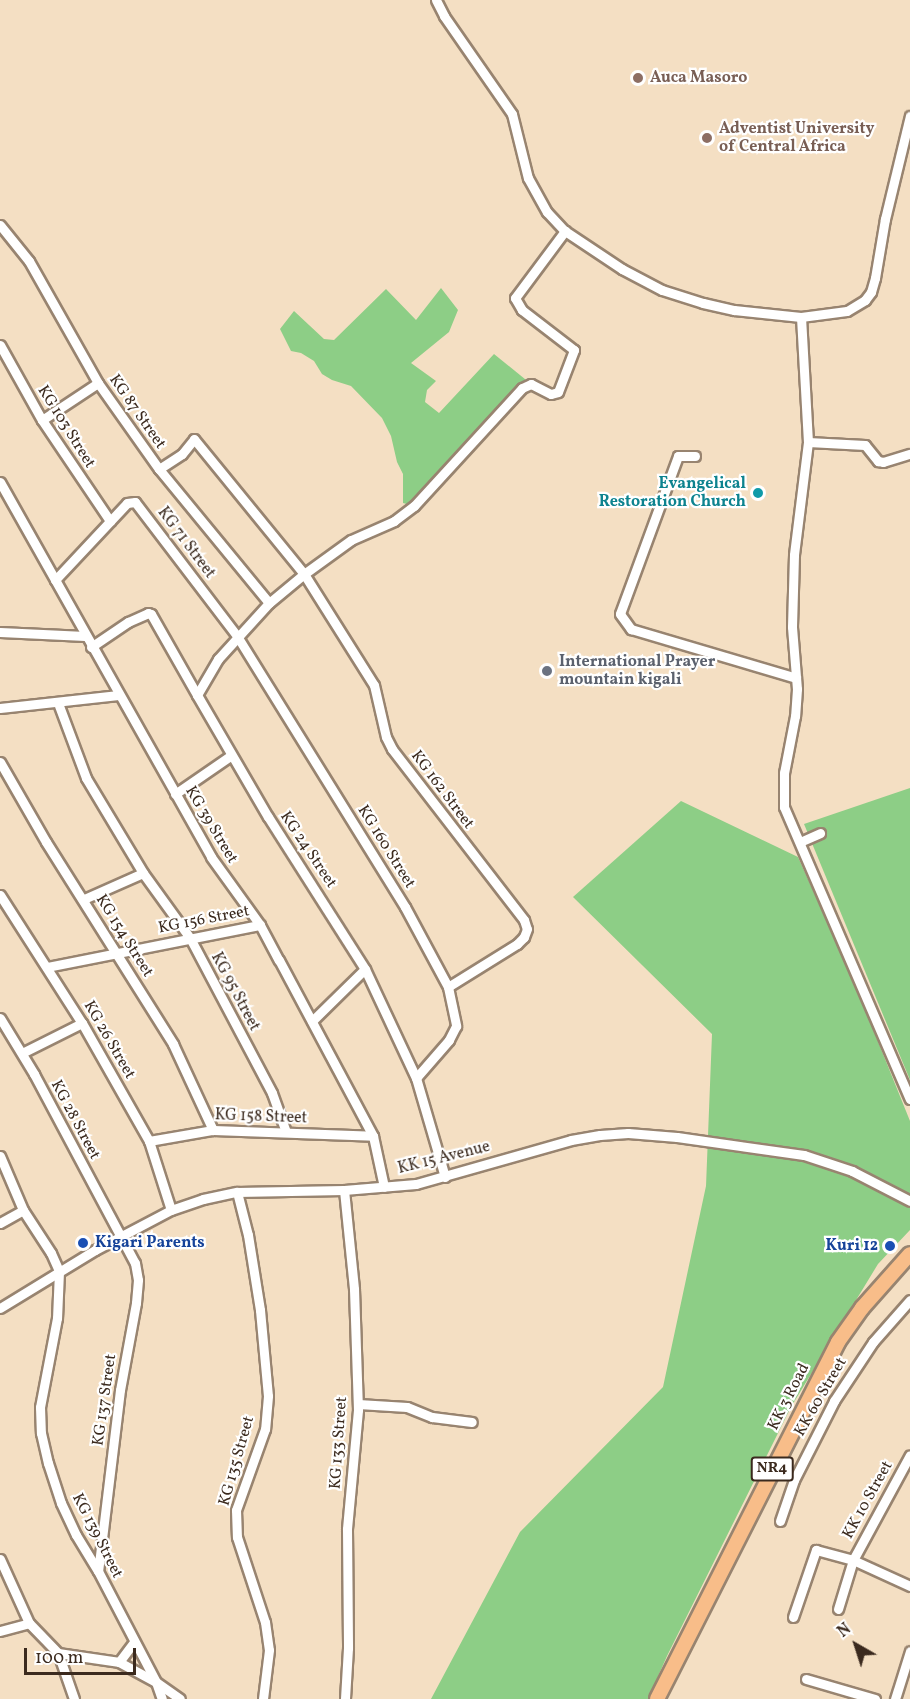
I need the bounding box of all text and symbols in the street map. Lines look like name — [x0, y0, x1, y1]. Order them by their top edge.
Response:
place label: Auca Masoro — [650, 68, 747, 88]
marker: Auca Masoro — [631, 71, 645, 85]
place label: Adventist University of Central Africa — [719, 119, 875, 157]
marker: Adventist University of Central Africa — [700, 131, 714, 145]
street label: KG 87 Street — [104, 371, 170, 453]
street label: KG 103 Street — [33, 382, 99, 472]
place label: Evangelical Restoration Church — [599, 474, 746, 512]
marker: Evangelical Restoration Church — [751, 486, 765, 500]
street label: KG 71 Street — [153, 504, 219, 582]
place label: International Prayer mountain kigali — [559, 652, 715, 690]
marker: International Prayer mountain kigali — [540, 664, 554, 678]
street label: KG 162 Street — [406, 747, 478, 833]
street label: KG 39 Street — [180, 783, 242, 867]
street label: KG 160 Street — [353, 802, 419, 892]
street label: KG 24 Street — [275, 808, 341, 892]
street label: KG 154 Street — [91, 891, 157, 981]
street label: KG 156 Street — [157, 902, 251, 938]
street label: KG 95 Street — [206, 949, 264, 1035]
street label: KG 26 Street — [79, 997, 139, 1083]
street label: KG 28 Street — [46, 1077, 104, 1163]
street label: KG 158 Street — [214, 1106, 308, 1128]
street label: KK 15 Avenue — [396, 1137, 492, 1179]
place label: Kigari Parents — [95, 1233, 205, 1253]
marker: Kigari Parents — [76, 1236, 90, 1250]
place label: Kuri 12 — [825, 1236, 878, 1256]
marker: Kuri 12 — [883, 1239, 897, 1253]
street label: KG 137 Street — [89, 1353, 121, 1447]
street label: KK 60 Street — [791, 1354, 851, 1440]
street label: KK 3 Road — [764, 1360, 814, 1434]
street label: KG 133 Street — [326, 1396, 352, 1490]
street label: KG 135 Street — [215, 1414, 259, 1508]
road number: NR4 — [750, 1457, 794, 1481]
street label: KK 10 Street — [839, 1458, 897, 1542]
street label: KG 139 Street — [67, 1490, 127, 1582]
north arrow — [826, 1615, 886, 1675]
text: N — [833, 1619, 856, 1643]
scale bar — [27, 1636, 140, 1674]
text: 100 m — [35, 1646, 84, 1671]

